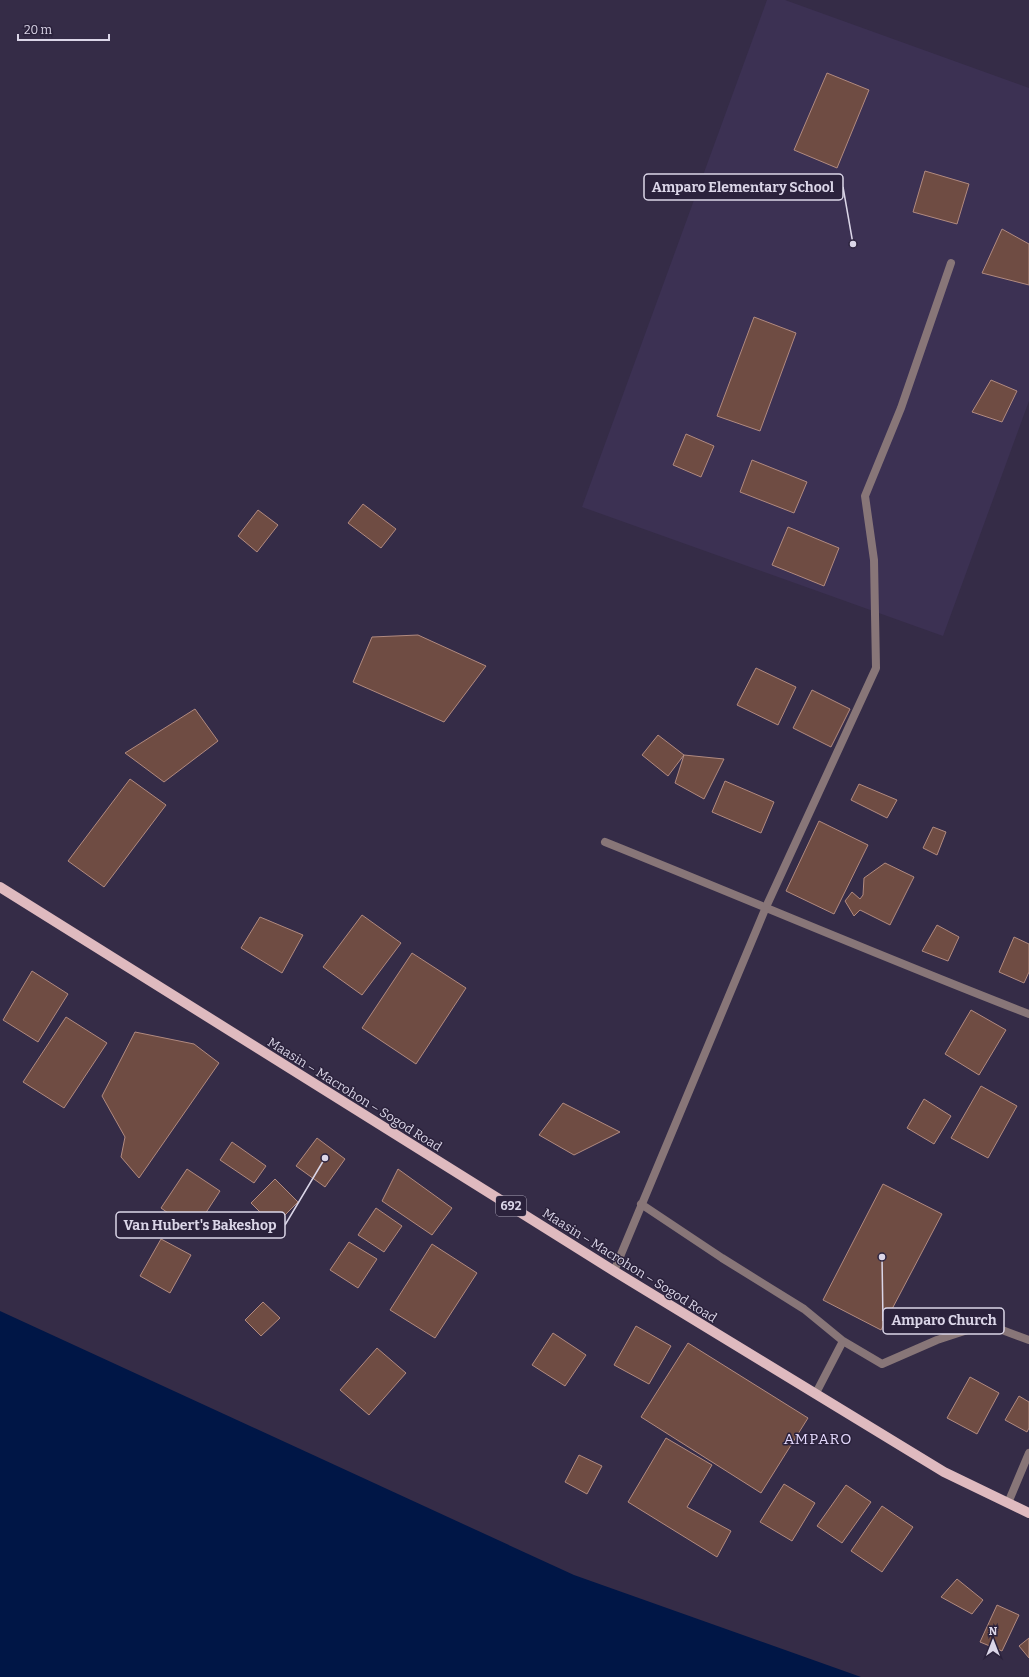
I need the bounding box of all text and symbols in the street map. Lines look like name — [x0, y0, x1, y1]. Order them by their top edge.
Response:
scale bar — [18, 16, 109, 42]
text: 20 m — [24, 23, 53, 37]
callout: Amparo Elementary School — [644, 174, 843, 200]
text: Amparo Elementary School — [652, 179, 835, 196]
street label: Maasin – Macrohon – Sogod Road — [265, 1034, 445, 1155]
road number: 692 — [496, 1196, 526, 1216]
street label: Maasin – Macrohon – Sogod Road — [540, 1205, 720, 1326]
callout: Van Hubert's Bakeshop — [116, 1212, 285, 1238]
text: Van Hubert's Bakeshop — [123, 1217, 277, 1234]
callout: Amparo Church — [883, 1308, 1004, 1334]
text: Amparo Church — [891, 1312, 997, 1329]
district label: AMPARO — [784, 1430, 852, 1448]
north arrow — [973, 1621, 1013, 1661]
text: N — [989, 1625, 998, 1638]

